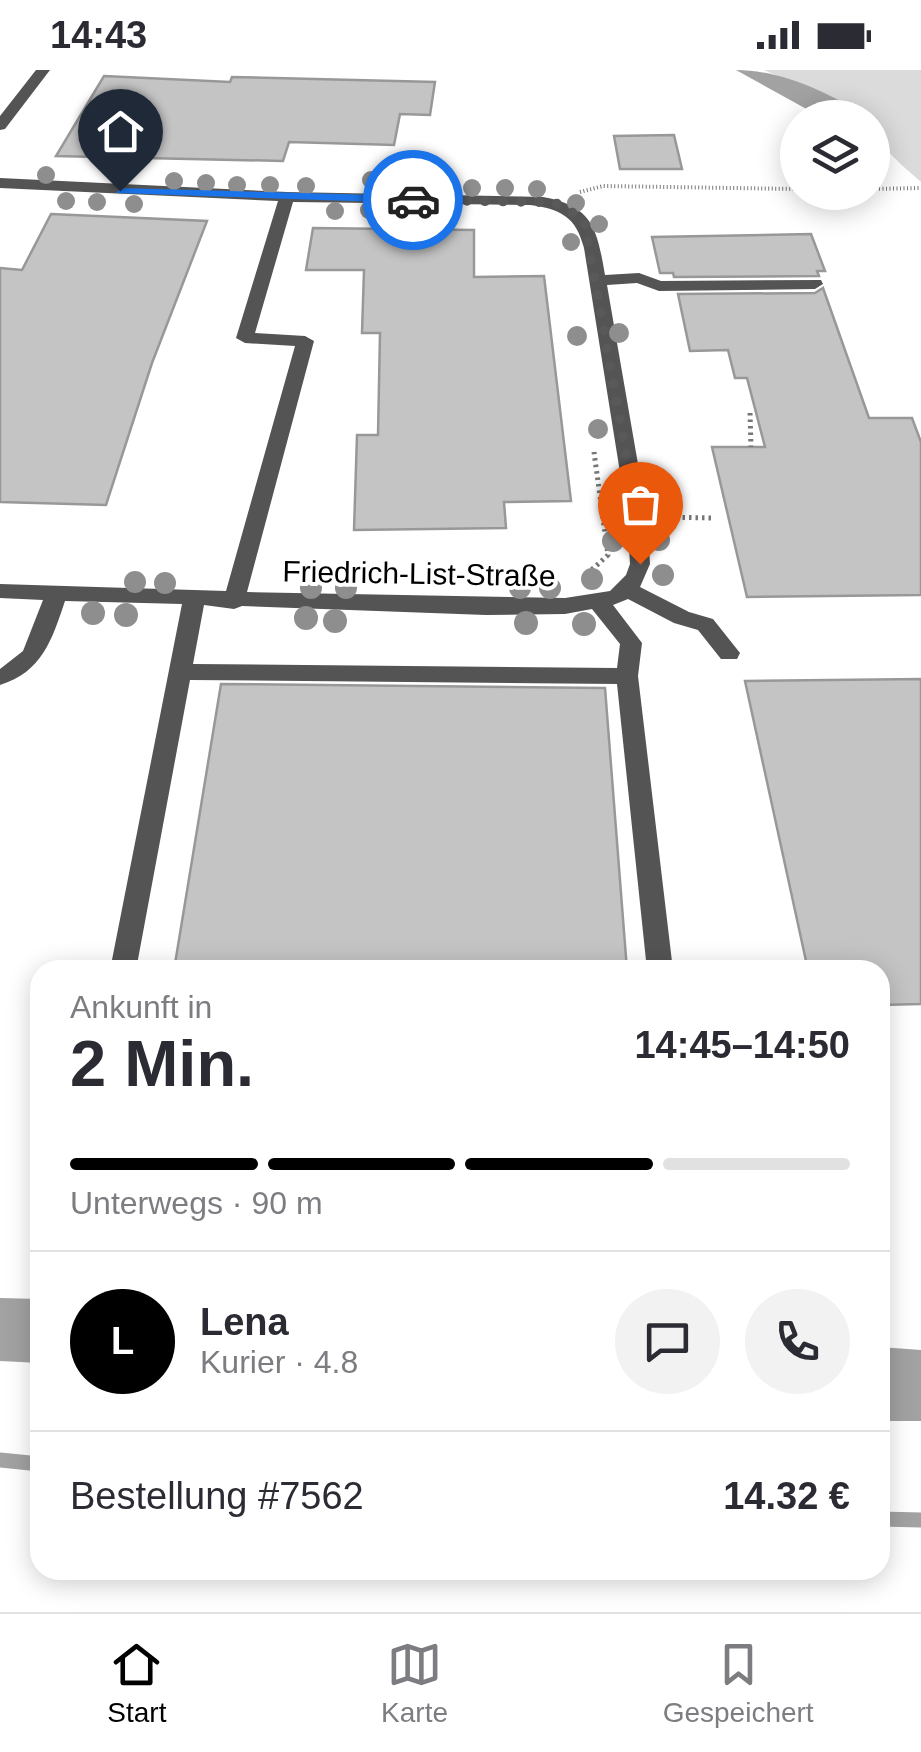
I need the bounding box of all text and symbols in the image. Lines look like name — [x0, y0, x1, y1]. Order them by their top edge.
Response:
text: 14:43 — [50, 14, 147, 56]
pin — [78, 89, 163, 192]
map controls — [780, 100, 890, 210]
button: layers — [780, 100, 890, 210]
icon: home — [93, 104, 148, 159]
courier — [363, 150, 463, 250]
icon: car — [386, 173, 441, 228]
pin — [598, 462, 683, 565]
icon: bag — [613, 477, 668, 532]
street label: Friedrich-List-Straße — [282, 555, 556, 592]
text: Ankunft in — [70, 989, 212, 1025]
text: 14:45–14:50 — [634, 1024, 850, 1066]
text: 2 Min. — [70, 1027, 254, 1100]
text: Unterwegs · 90 m — [70, 1185, 323, 1221]
button: chat — [615, 1289, 720, 1394]
button: phone — [745, 1289, 850, 1394]
text: Lena — [200, 1301, 289, 1343]
text: L — [111, 1320, 134, 1362]
text: Kurier · 4.8 — [200, 1344, 358, 1380]
text: Bestellung #7562 — [70, 1475, 364, 1517]
text: 14.32 € — [723, 1475, 850, 1517]
tab: Start — [107, 1637, 166, 1729]
tab: Karte — [381, 1637, 448, 1729]
tab: Gespeichert — [663, 1637, 814, 1729]

